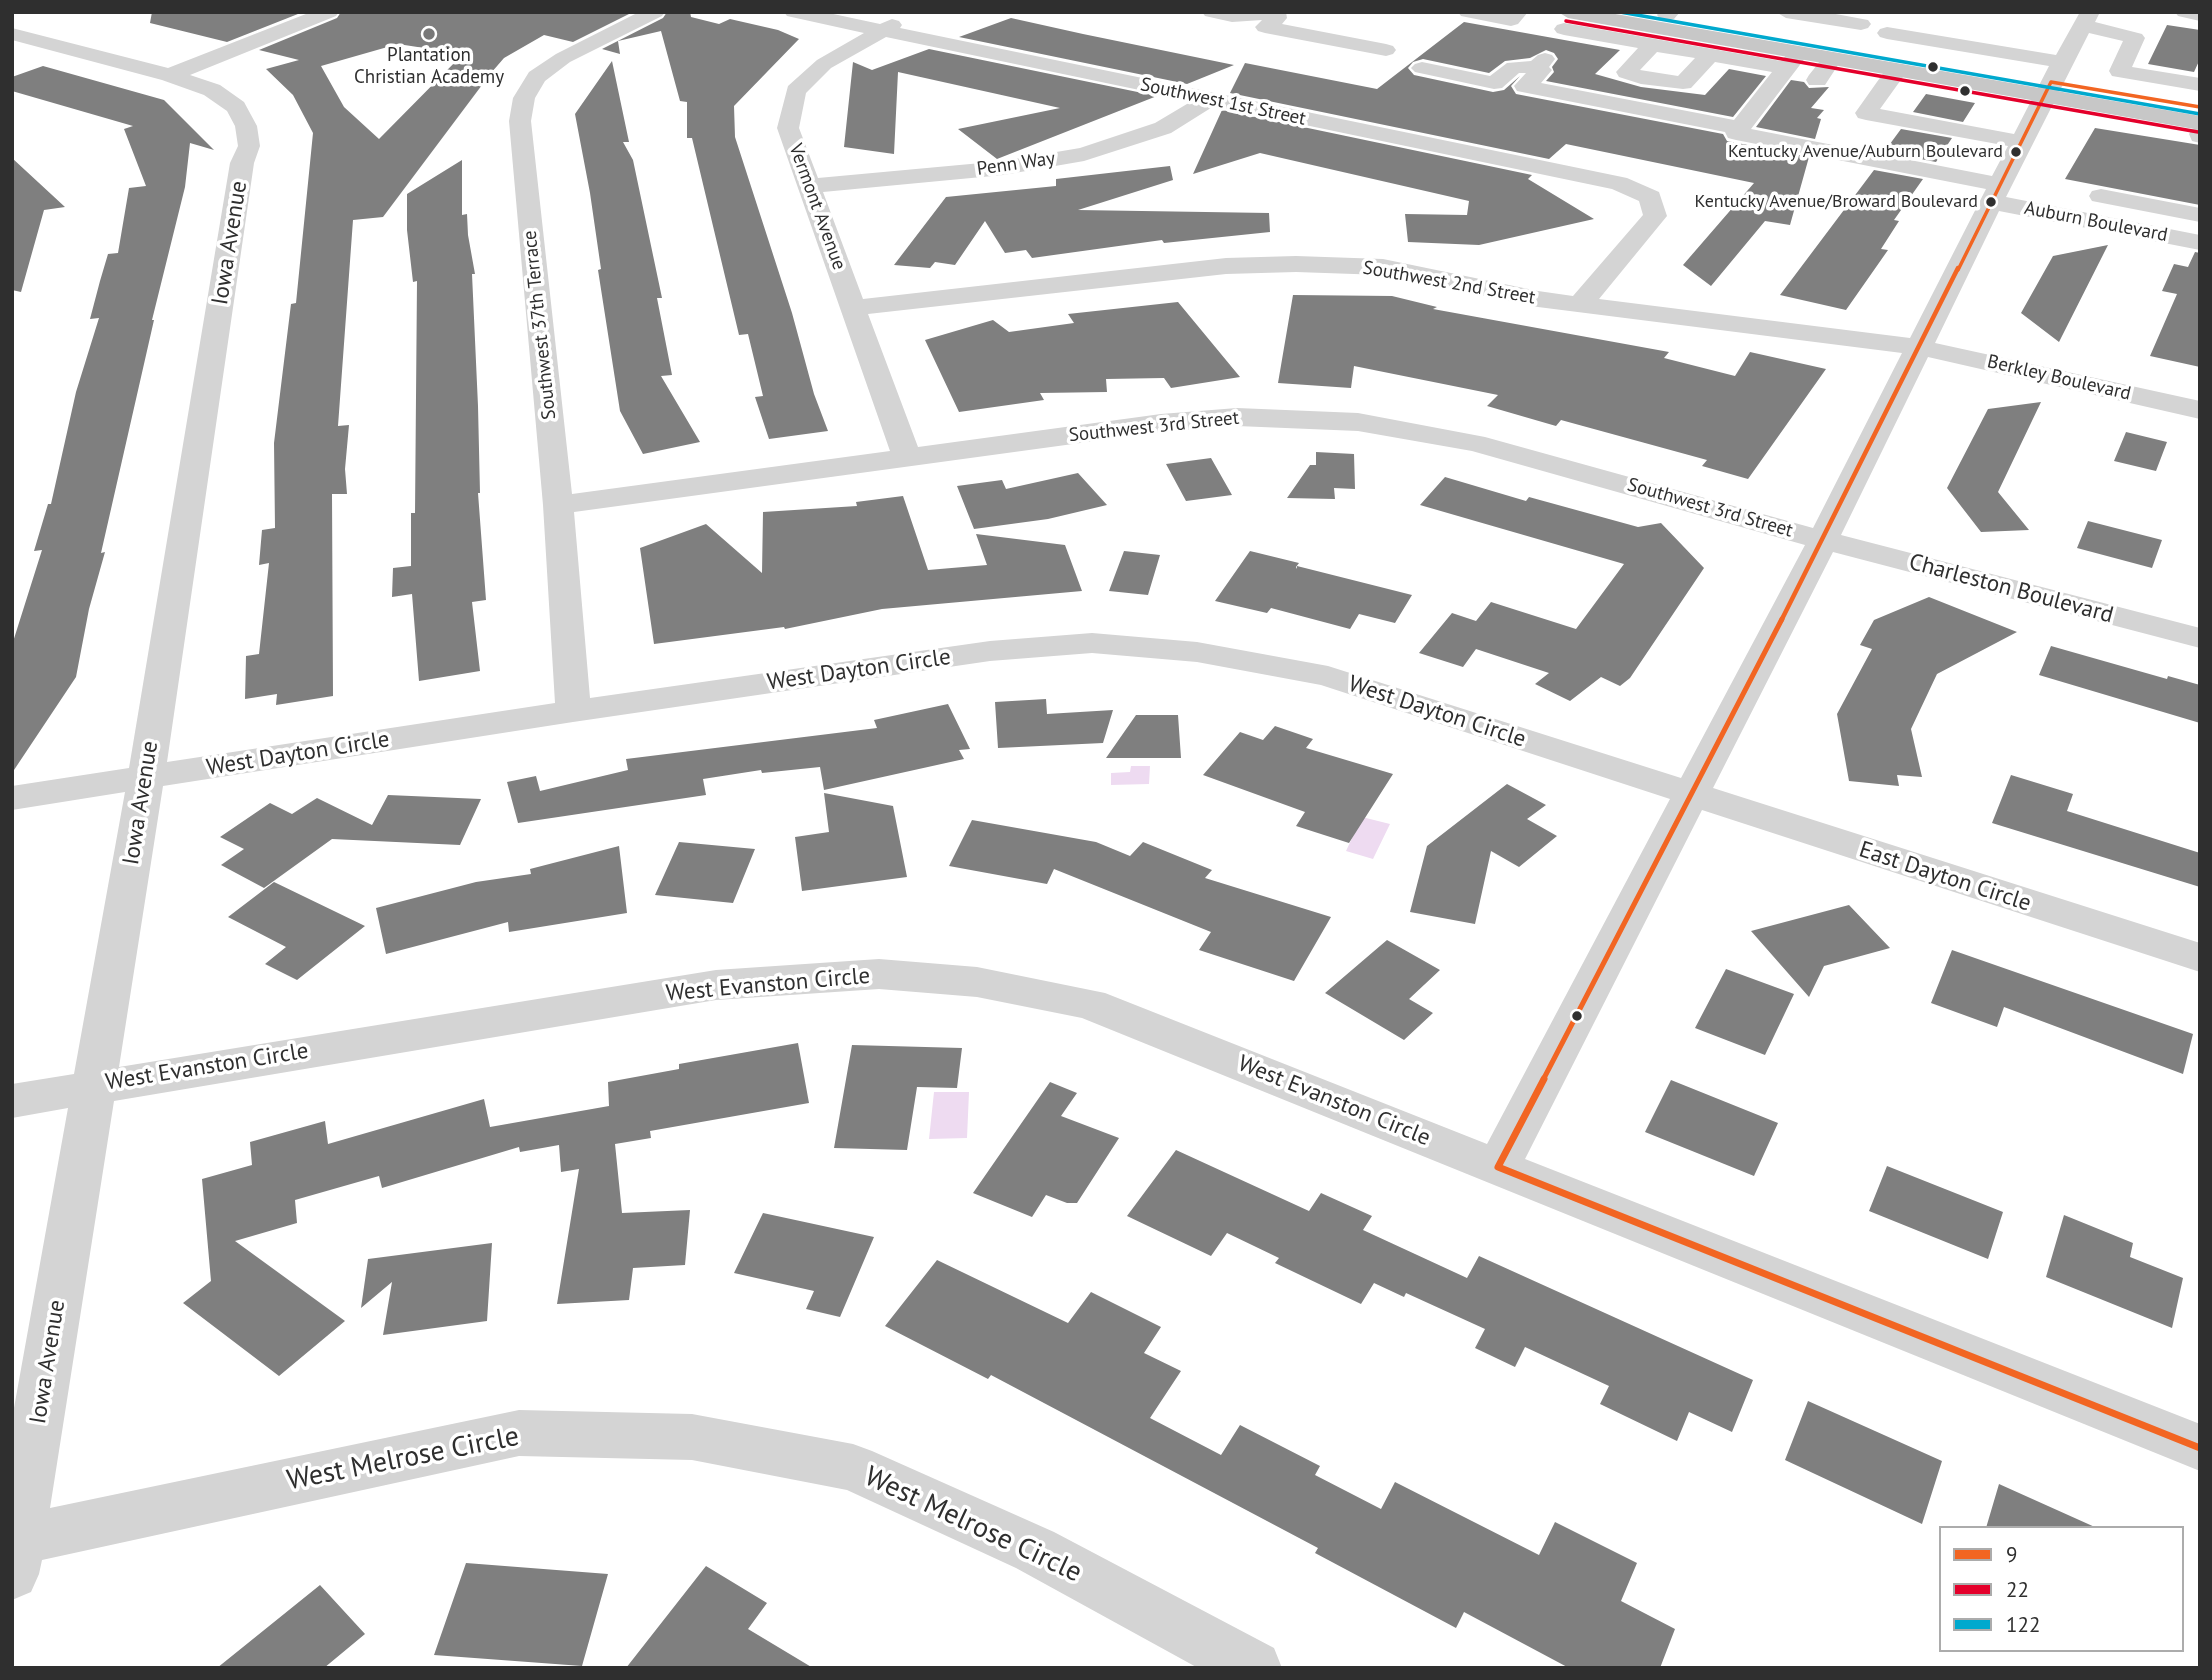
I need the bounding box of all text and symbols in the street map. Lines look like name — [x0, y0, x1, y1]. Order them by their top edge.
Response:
marker: Plantation Christian Academy — [421, 26, 437, 42]
place label: Plantation Christian Academy — [354, 45, 504, 89]
unlabelled marker — [1926, 60, 1940, 74]
street label: Southwest 1st Street — [1138, 73, 1308, 131]
unlabelled marker — [1958, 84, 1972, 98]
street label: Vermont Avenue — [784, 141, 850, 273]
place label: Kentucky Avenue/Auburn Boulevard — [1728, 141, 2003, 163]
marker: Kentucky Avenue/Auburn Boulevard — [2009, 145, 2023, 159]
street label: Penn Way — [975, 147, 1057, 181]
street label: Iowa Avenue — [207, 179, 253, 307]
place label: Kentucky Avenue/Broward Boulevard — [1695, 191, 1978, 213]
marker: Kentucky Avenue/Broward Boulevard — [1984, 195, 1998, 209]
street label: Auburn Boulevard — [2022, 197, 2170, 247]
street label: Southwest 37th Terrace — [519, 229, 561, 421]
street label: Southwest 2nd Street — [1361, 257, 1537, 309]
street label: Berkley Boulevard — [1985, 350, 2133, 406]
street label: Southwest 3rd Street — [1068, 407, 1240, 447]
street label: Southwest 3rd Street — [1625, 473, 1795, 543]
street label: Charleston Boulevard — [1906, 548, 2116, 630]
street label: West Dayton Circle — [765, 643, 953, 697]
street label: West Dayton Circle — [1345, 670, 1529, 754]
street label: West Dayton Circle — [204, 726, 392, 782]
street label: Iowa Avenue — [118, 739, 164, 867]
street label: East Dayton Circle — [1856, 836, 2034, 918]
street label: West Evanston Circle — [665, 962, 871, 1008]
unlabelled marker — [1570, 1009, 1584, 1023]
street label: West Evanston Circle — [104, 1037, 310, 1097]
street label: West Evanston Circle — [1234, 1050, 1434, 1152]
street label: Iowa Avenue — [25, 1298, 71, 1426]
street label: West Melrose Circle — [284, 1420, 522, 1498]
street label: West Melrose Circle — [859, 1460, 1087, 1590]
legend — [1939, 1526, 2184, 1652]
text: 9 — [2006, 1541, 2017, 1568]
text: 22 — [2006, 1576, 2029, 1603]
text: 122 — [2006, 1611, 2040, 1638]

